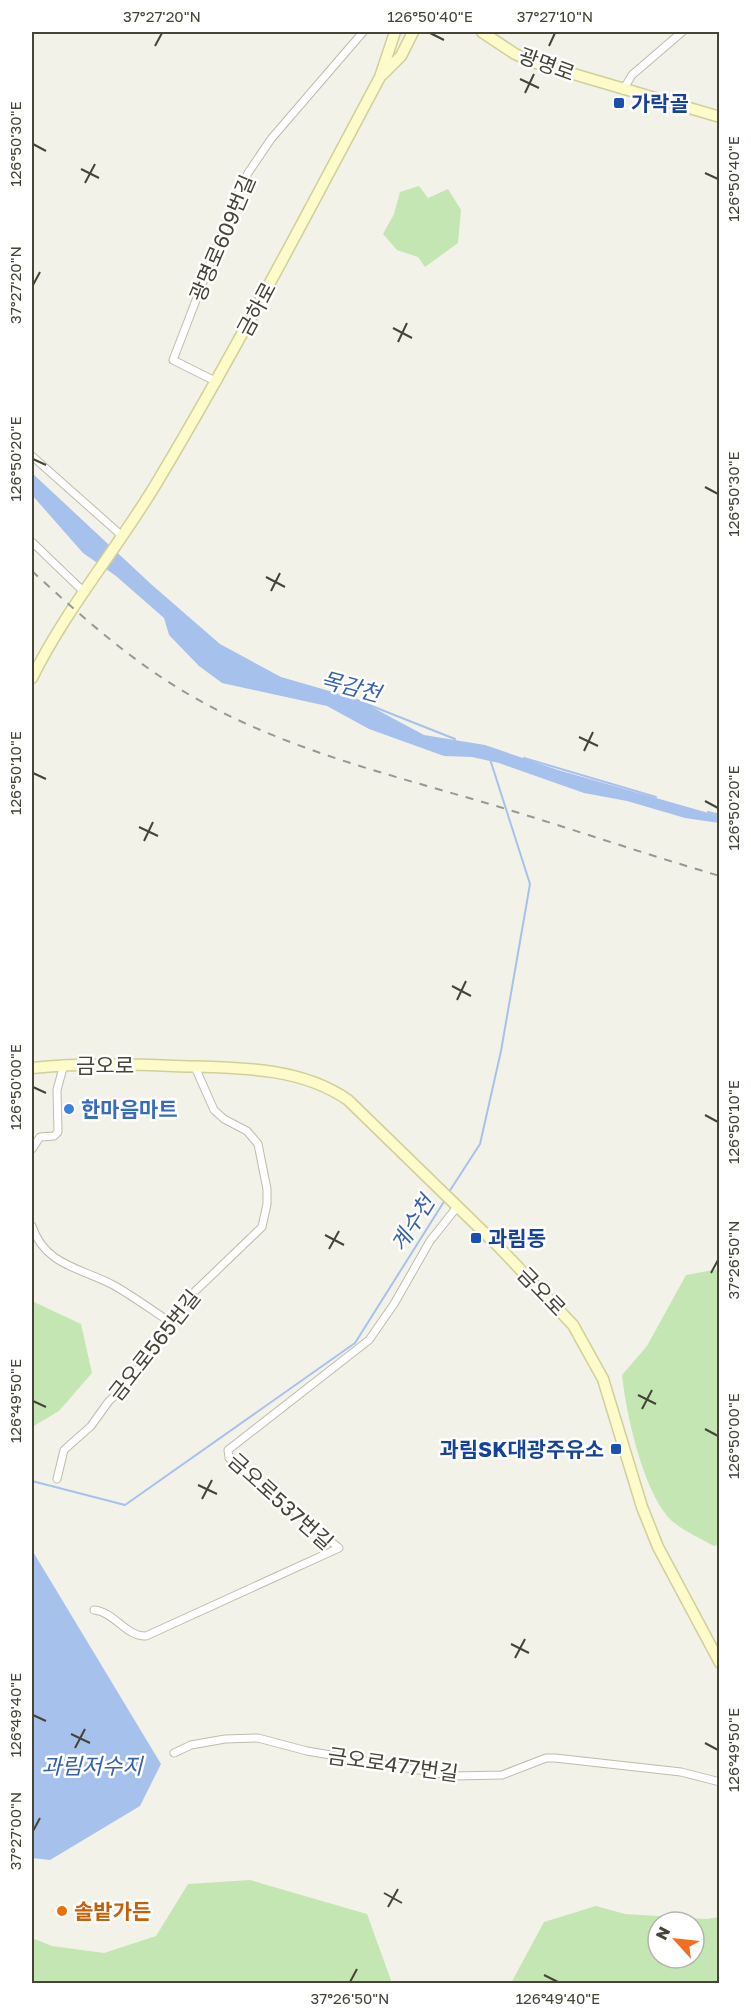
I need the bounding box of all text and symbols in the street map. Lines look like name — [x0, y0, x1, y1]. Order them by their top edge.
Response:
text: 37°27'20"N — [123, 7, 201, 25]
text: 126°50'40"E — [387, 7, 473, 25]
text: 37°27'10"N — [517, 7, 593, 25]
street label: 광명로 — [515, 42, 579, 86]
place label: 가락골 — [631, 90, 689, 116]
marker: 가락골 — [612, 96, 626, 110]
text: 126°50'30"E — [6, 101, 24, 187]
text: 126°50'40"E — [724, 136, 742, 222]
street label: 광명로609번길 — [184, 171, 260, 305]
text: 37°27'20"N — [6, 246, 24, 324]
street label: 금하로 — [231, 277, 281, 341]
text: 126°50'20"E — [6, 416, 24, 502]
text: 126°50'30"E — [724, 451, 742, 537]
water label: 목감천 — [318, 665, 386, 708]
text: 126°50'10"E — [6, 731, 24, 815]
text: 126°50'20"E — [724, 765, 742, 851]
text: 126°50'00"E — [6, 1044, 24, 1130]
street label: 금오로 — [76, 1052, 134, 1078]
text: 126°50'10"E — [724, 1080, 742, 1164]
place label: 한마음마트 — [81, 1096, 178, 1122]
marker: 한마음마트 — [62, 1102, 76, 1116]
water label: 계수천 — [384, 1188, 441, 1256]
text: 37°26'50"N — [724, 1221, 742, 1299]
place label: 과림동 — [488, 1225, 546, 1251]
marker: 과림동 — [469, 1231, 483, 1245]
street label: 금오로 — [513, 1261, 571, 1321]
street label: 금오로565번길 — [103, 1284, 205, 1406]
text: 126°49'50"E — [6, 1359, 24, 1443]
text: 126°50'00"E — [724, 1393, 742, 1479]
place label: 과림SK대광주유소 — [439, 1436, 604, 1462]
marker: 과림SK대광주유소 — [609, 1442, 623, 1456]
street label: 금오로537번길 — [223, 1447, 339, 1555]
text: 126°49'40"E — [6, 1673, 24, 1757]
text: 126°49'50"E — [724, 1708, 742, 1792]
street label: 금오로477번길 — [326, 1742, 460, 1786]
water label: 과림저수지 — [41, 1752, 144, 1779]
text: 37°27'00"N — [6, 1792, 24, 1870]
place label: 솔밭가든 — [74, 1898, 151, 1924]
marker: 솔밭가든 — [55, 1904, 69, 1918]
north arrow — [646, 1910, 706, 1970]
text: N — [651, 1923, 674, 1943]
text: 37°26'50"N — [311, 1989, 389, 2007]
text: 126°49'40"E — [516, 1989, 600, 2007]

